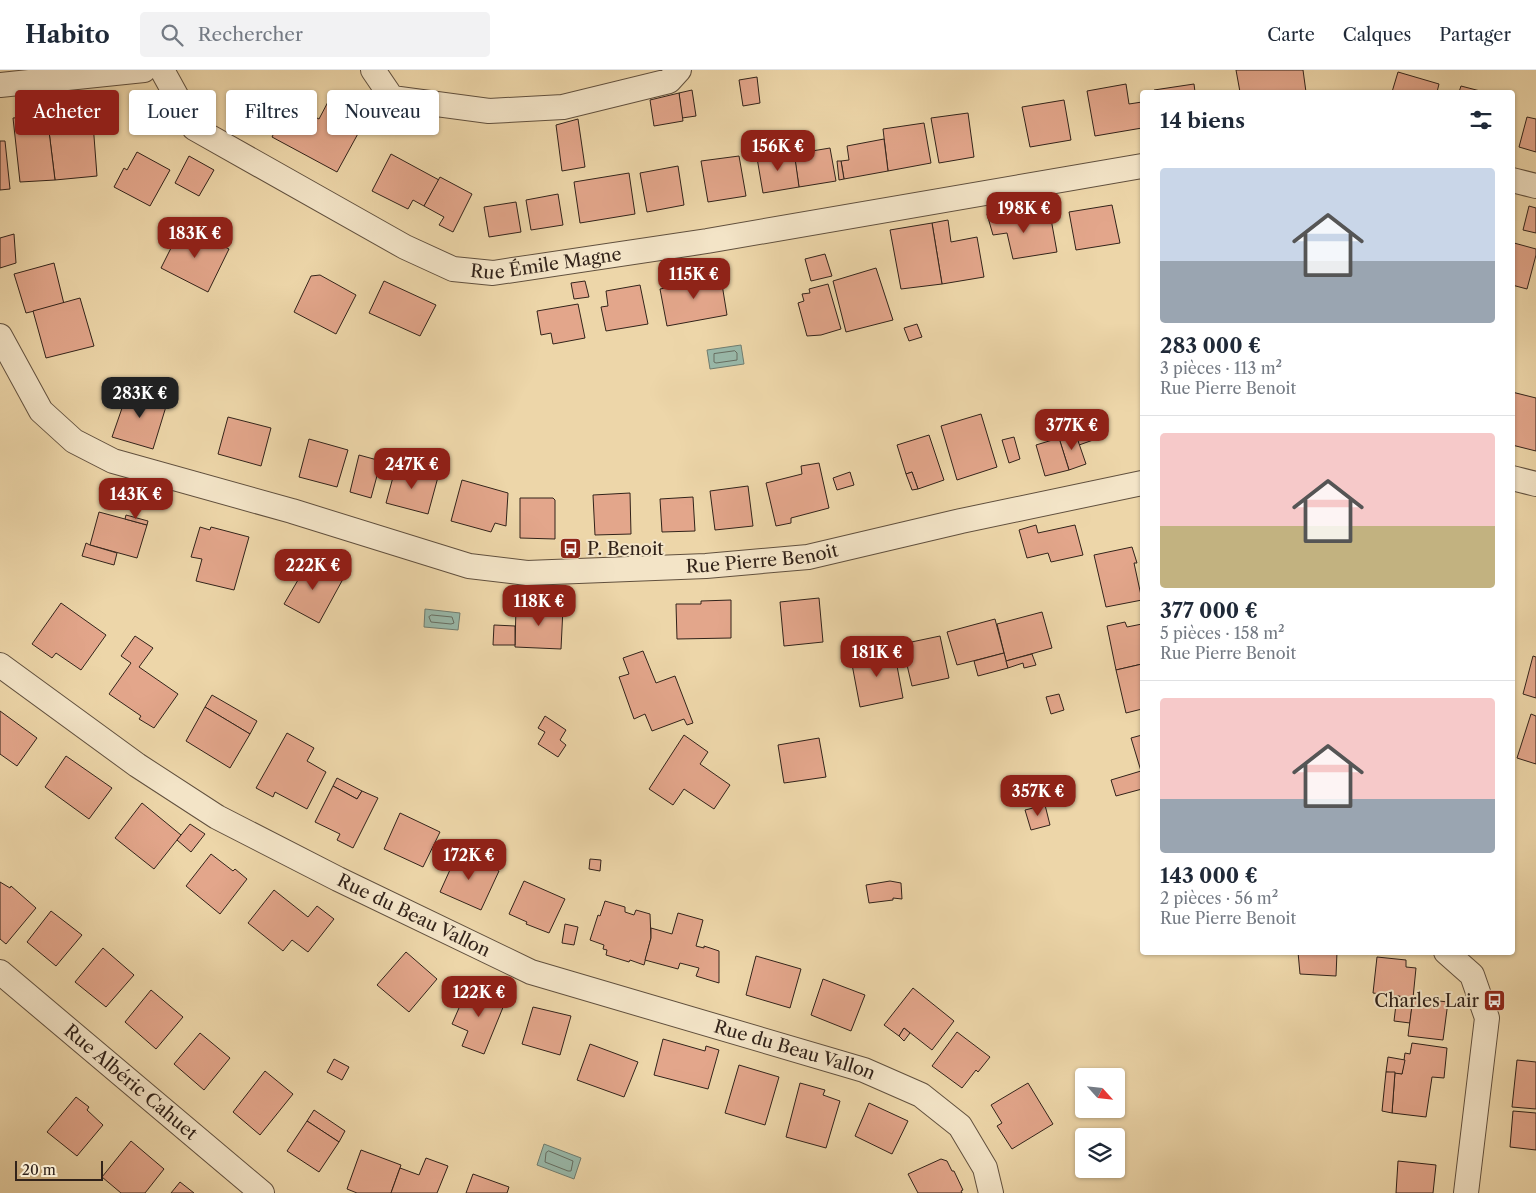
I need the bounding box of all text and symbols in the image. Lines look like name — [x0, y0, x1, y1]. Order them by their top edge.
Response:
search box — [140, 12, 490, 57]
text: Habito — [25, 20, 110, 49]
icon: search — [158, 21, 186, 49]
text: Rechercher — [198, 23, 303, 46]
text: Carte — [1267, 24, 1315, 46]
text: Calques — [1343, 24, 1411, 46]
text: Partager — [1439, 24, 1511, 46]
chip: Acheter — [15, 90, 119, 135]
chip: Louer — [129, 90, 216, 135]
chip: Filtres — [226, 90, 317, 135]
chip: Nouveau — [327, 90, 439, 135]
icon: filters — [1467, 106, 1495, 134]
text: 14 biens — [1160, 108, 1245, 133]
pin: 156K € — [737, 129, 819, 172]
text: 156K € — [752, 136, 804, 156]
pin: 198K € — [983, 191, 1065, 234]
text: 198K € — [997, 198, 1051, 218]
icon: home — [1283, 200, 1373, 290]
pin: 183K € — [154, 216, 236, 259]
text: 183K € — [169, 223, 221, 243]
street label: Rue Émile Magne — [469, 243, 623, 284]
pin: 115K € — [653, 258, 735, 300]
text: 115K € — [669, 264, 719, 284]
text: 283 000 € — [1160, 333, 1261, 358]
text: 3 pièces · 113 m² — [1160, 358, 1282, 378]
pin: 283K € — [99, 376, 181, 419]
text: Rue Pierre Benoit — [1160, 378, 1296, 398]
text: 283K € — [113, 383, 167, 403]
pin: 377K € — [1031, 408, 1113, 451]
text: 377K € — [1046, 415, 1098, 435]
pin: 247K € — [371, 448, 453, 490]
text: 247K € — [385, 454, 439, 474]
icon: home — [1283, 466, 1373, 556]
pin: 143K € — [95, 478, 177, 520]
text: 143K € — [110, 484, 162, 504]
bus stop icon: P. Benoit — [559, 537, 583, 561]
place label: P. Benoit — [587, 538, 664, 560]
street label: Rue Pierre Benoit — [685, 539, 841, 578]
pin: 222K € — [272, 548, 354, 591]
text: 222K € — [286, 555, 340, 575]
pin: 118K € — [498, 584, 580, 627]
text: 118K € — [514, 591, 564, 611]
text: 377 000 € — [1160, 598, 1258, 623]
text: 5 pièces · 158 m² — [1160, 623, 1285, 643]
pin: 181K € — [836, 636, 918, 678]
text: 181K € — [852, 642, 902, 662]
text: Rue Pierre Benoit — [1160, 643, 1296, 663]
icon: home — [1283, 731, 1373, 821]
pin: 357K € — [997, 774, 1079, 817]
text: 357K € — [1012, 781, 1064, 801]
pin: 172K € — [428, 838, 510, 881]
text: 172K € — [443, 845, 495, 865]
text: 143 000 € — [1160, 863, 1258, 888]
street label: Rue du Beau Vallon — [334, 869, 494, 962]
text: 2 pièces · 56 m² — [1160, 888, 1278, 908]
text: Rue Pierre Benoit — [1160, 908, 1296, 928]
pin: 122K € — [438, 976, 520, 1018]
text: 122K € — [453, 982, 505, 1002]
bus stop icon: Charles Lair — [1483, 989, 1507, 1013]
place label: Charles Lair — [1374, 990, 1479, 1012]
street label: Rue du Beau Vallon — [711, 1015, 879, 1085]
street label: Rue Albéric Cahuet — [60, 1020, 202, 1145]
north arrow — [1075, 1068, 1125, 1118]
map controls — [1075, 1068, 1125, 1178]
button: layers — [1075, 1128, 1125, 1178]
scale bar — [15, 1158, 102, 1181]
text: 20 m — [22, 1161, 56, 1179]

